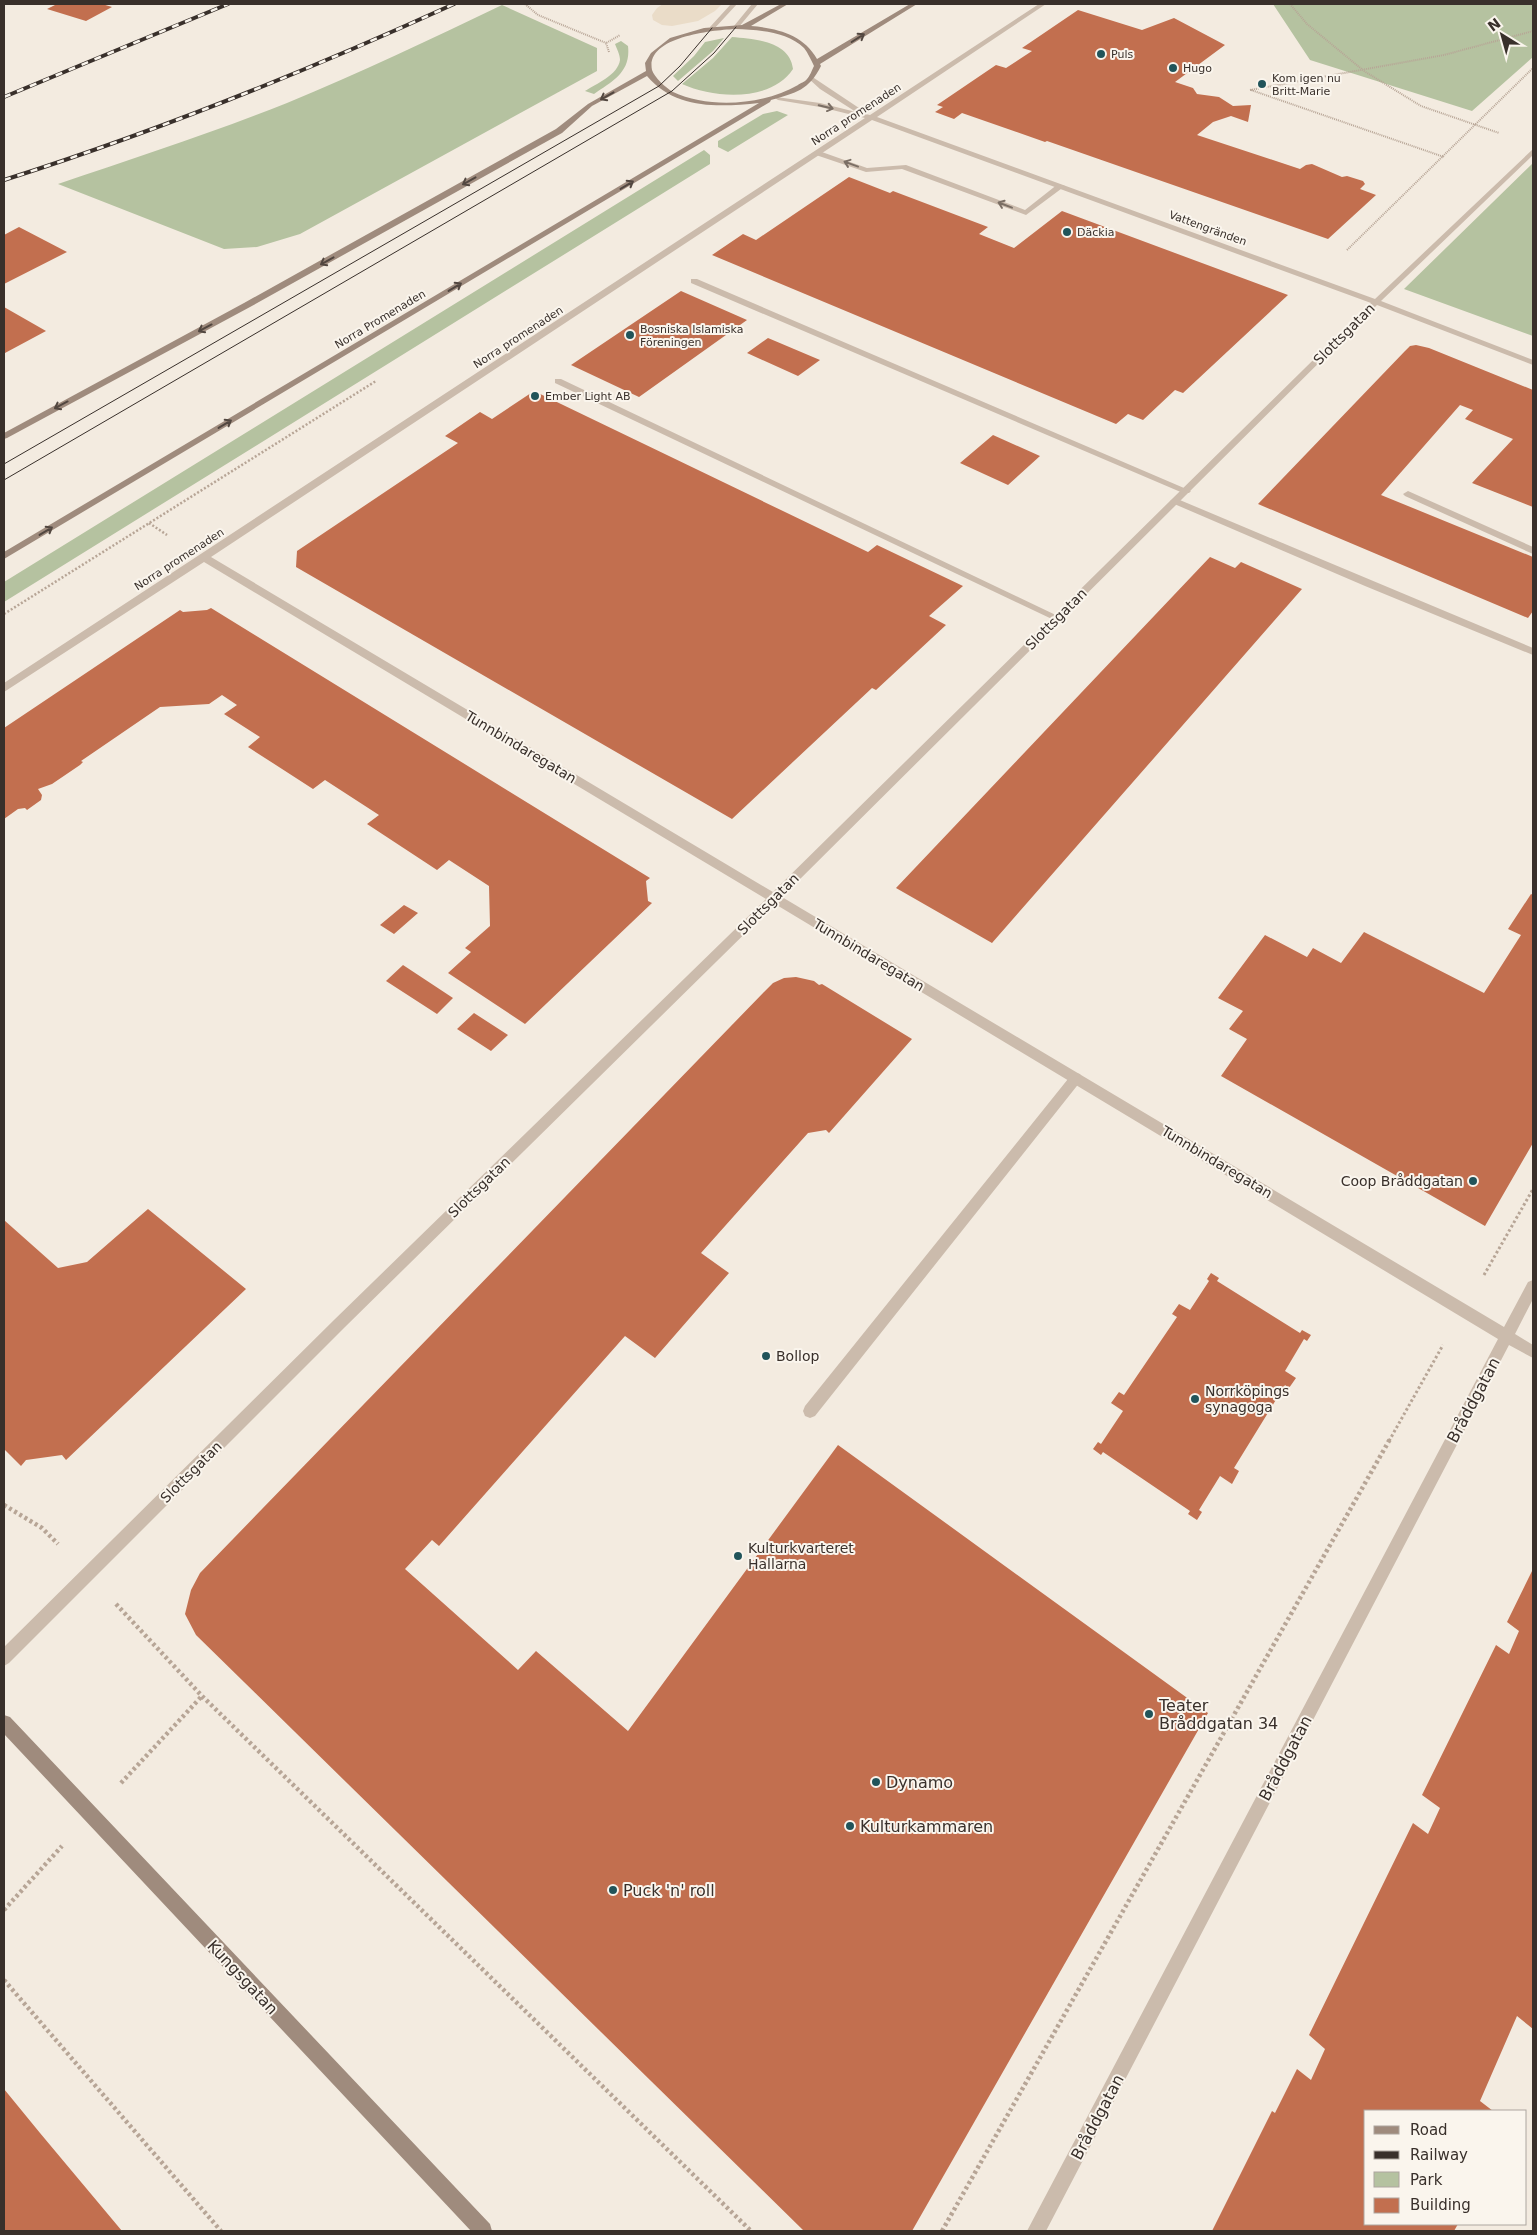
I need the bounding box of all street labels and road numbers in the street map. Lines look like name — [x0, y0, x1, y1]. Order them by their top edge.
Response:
street label: Norra promenaden — [809, 81, 903, 148]
street label: Vattengränden — [1167, 208, 1248, 249]
street label: Norra Promenaden — [333, 287, 428, 352]
street label: Slottsgatan — [1310, 300, 1378, 368]
street label: Norra promenaden — [471, 304, 565, 371]
street label: Norra promenaden — [132, 526, 226, 593]
street label: Slottsgatan — [1022, 585, 1090, 653]
street label: Tunnbindaregatan — [462, 707, 579, 786]
street label: Slottsgatan — [734, 870, 802, 938]
street label: Tunnbindaregatan — [810, 915, 927, 994]
street label: Tunnbindaregatan — [1158, 1122, 1275, 1201]
street label: Slottsgatan — [445, 1153, 513, 1221]
street label: Bråddgatan — [1443, 1354, 1504, 1446]
street label: Slottsgatan — [157, 1438, 225, 1506]
street label: Bråddgatan — [1255, 1712, 1316, 1804]
street label: Kungsgatan — [203, 1936, 282, 2018]
street label: Bråddgatan — [1067, 2071, 1128, 2163]

